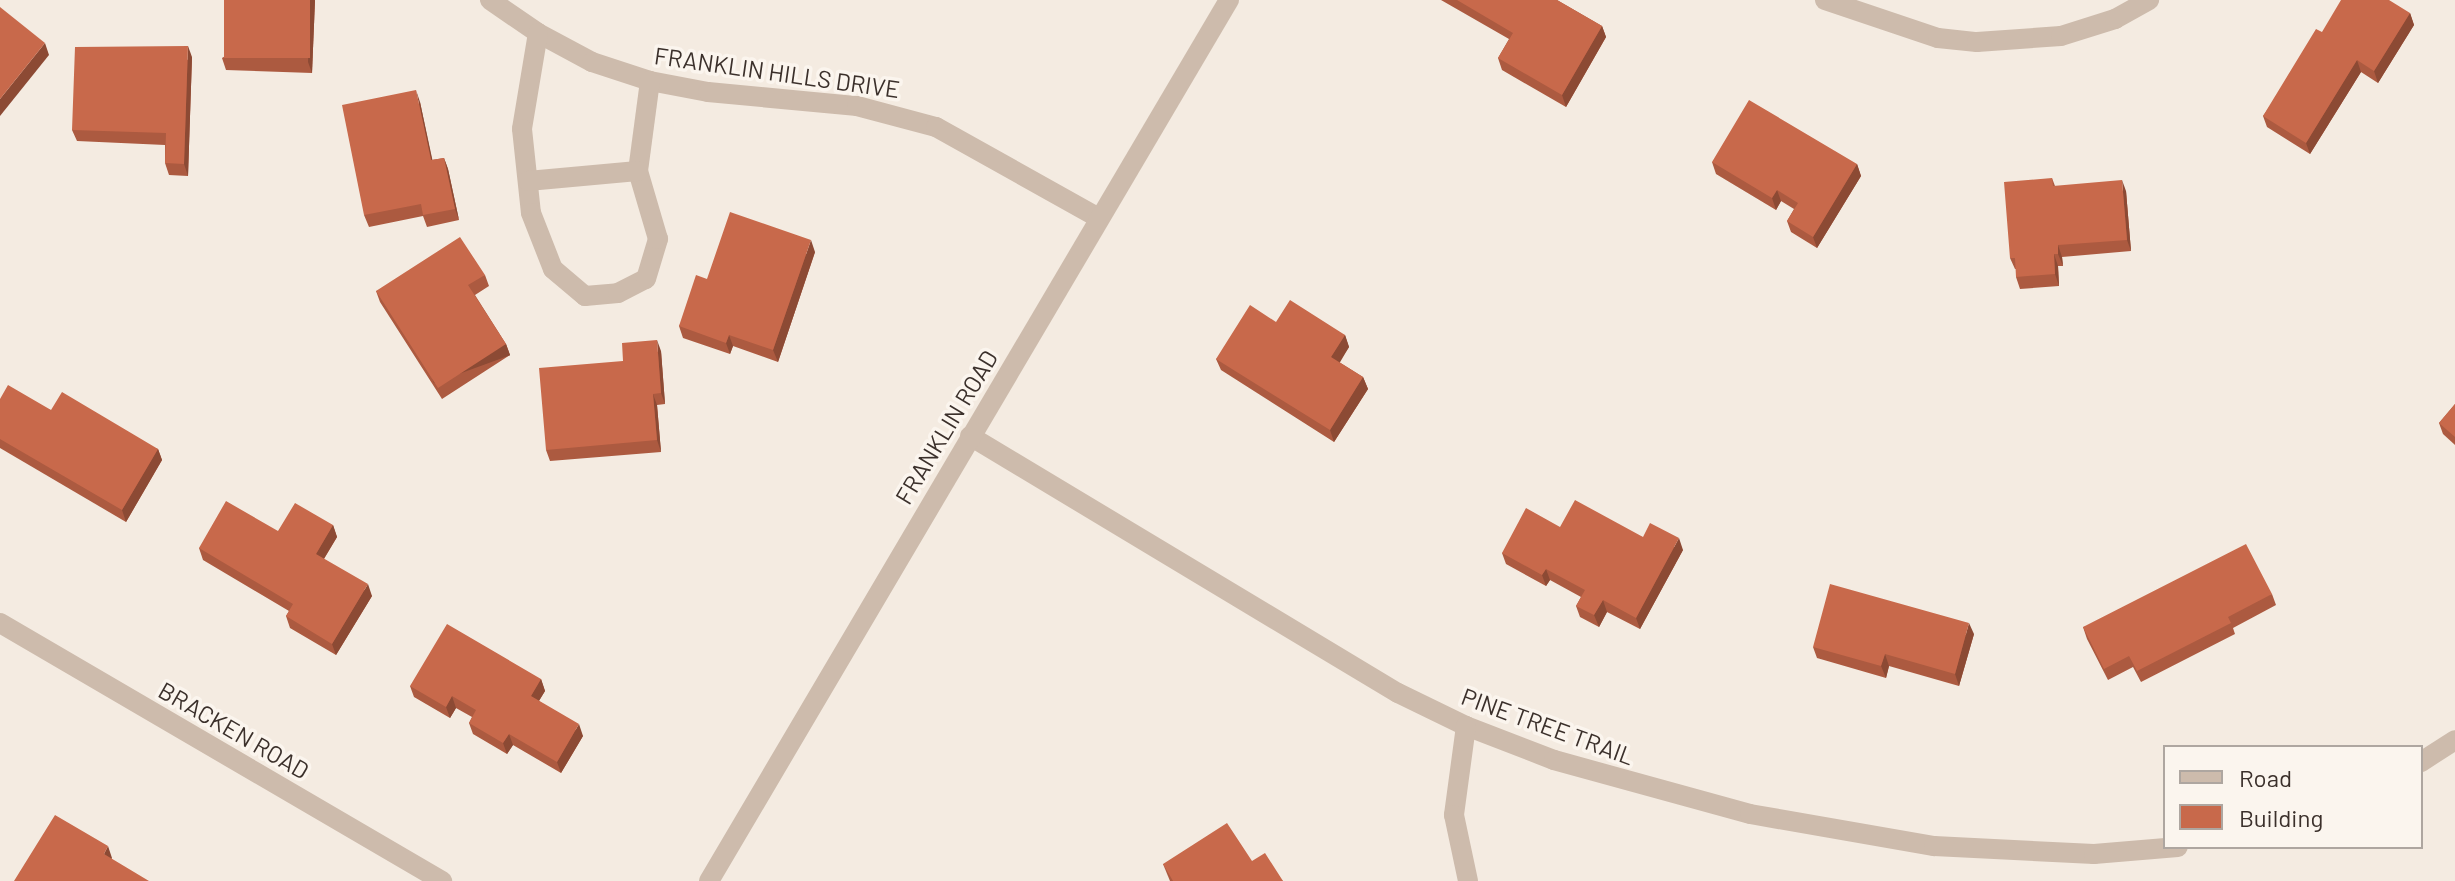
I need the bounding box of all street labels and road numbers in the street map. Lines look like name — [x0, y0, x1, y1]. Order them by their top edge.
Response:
street label: FRANKLIN HILLS DRIVE — [652, 41, 902, 103]
street label: FRANKLIN ROAD — [889, 345, 1003, 509]
street label: BRACKEN ROAD — [154, 675, 314, 785]
street label: PINE TREE TRAIL — [1458, 681, 1638, 771]

